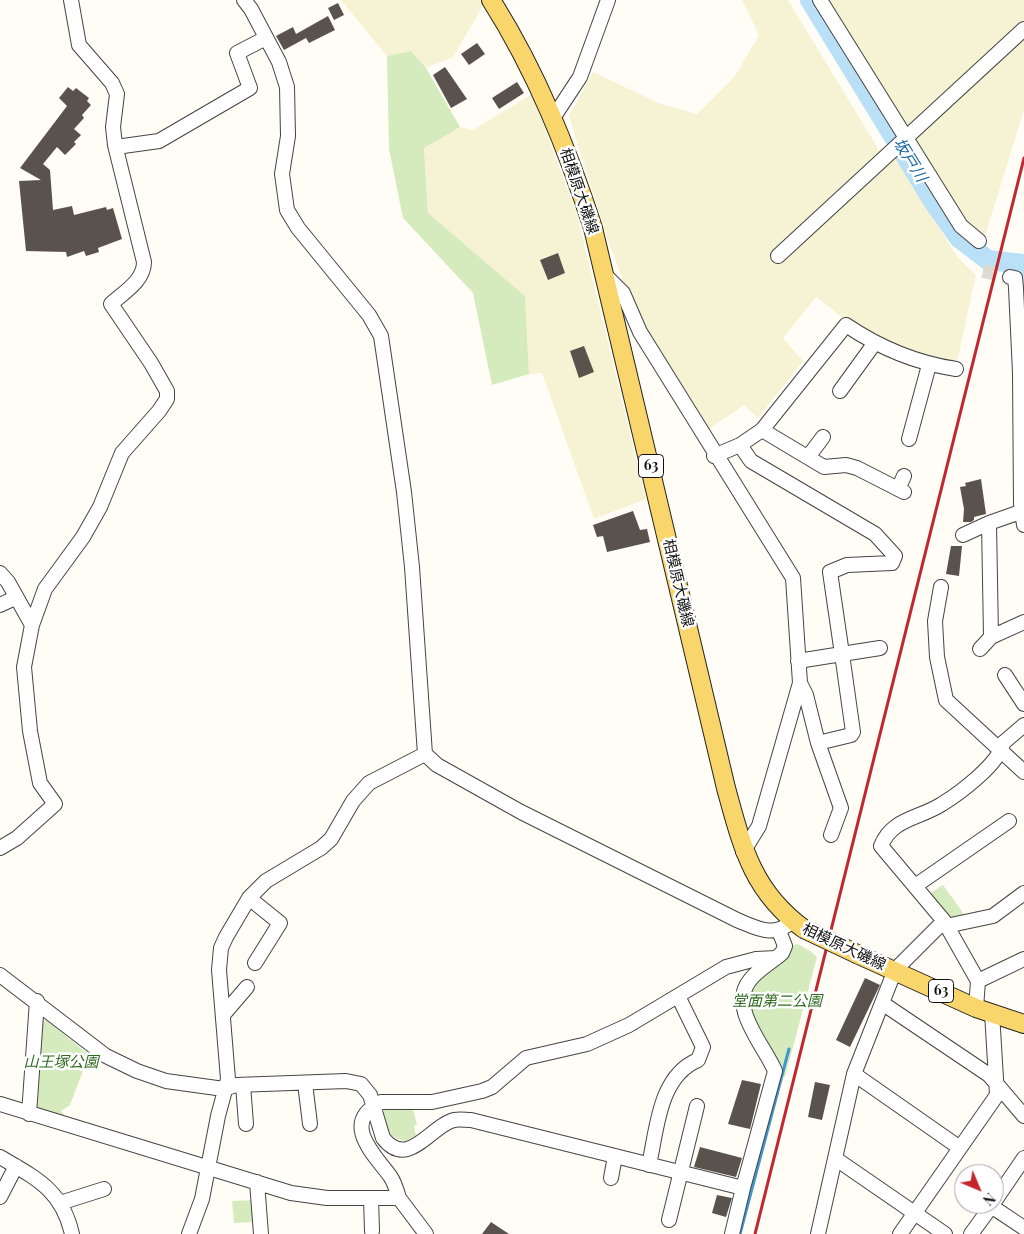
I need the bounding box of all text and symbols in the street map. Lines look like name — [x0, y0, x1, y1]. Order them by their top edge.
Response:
water label: 坂戸川 — [889, 135, 931, 185]
street label: 相模原大磯線 — [556, 146, 602, 236]
road number: 63 — [638, 454, 664, 478]
street label: 相模原大磯線 — [659, 537, 697, 629]
street label: 相模原大磯線 — [799, 920, 889, 974]
road number: 63 — [928, 979, 954, 1002]
park label: 堂面第二公園 — [732, 992, 822, 1010]
park label: 山王塚公園 — [24, 1053, 98, 1071]
north arrow — [954, 1164, 1004, 1214]
text: N — [979, 1189, 1000, 1210]

